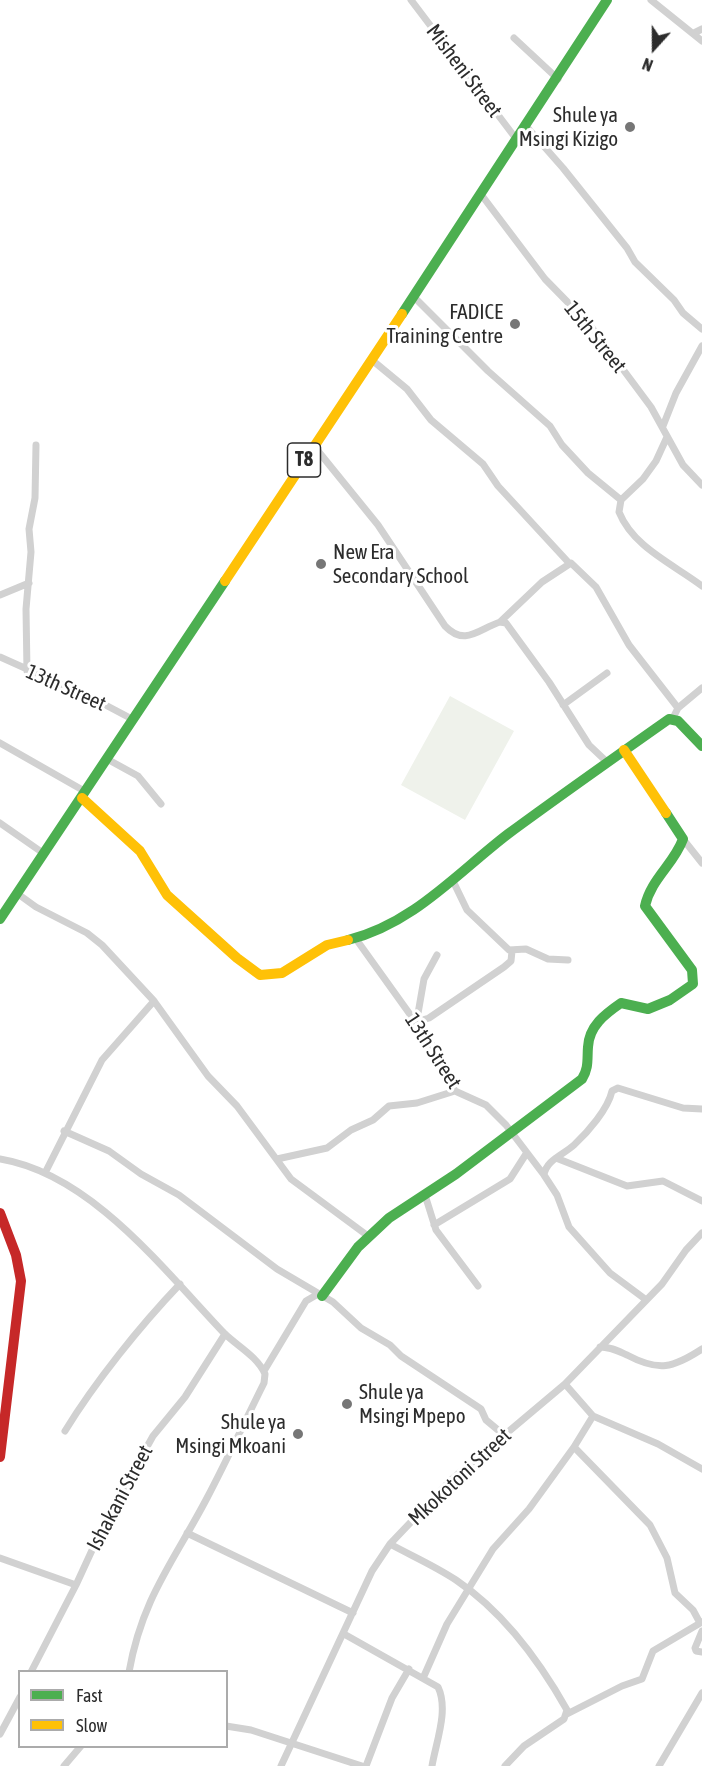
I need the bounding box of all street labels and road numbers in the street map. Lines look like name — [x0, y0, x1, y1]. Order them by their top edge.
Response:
street label: Misheni Street — [421, 19, 507, 123]
street label: 15th Street — [558, 296, 632, 378]
road number: T8 — [288, 443, 320, 477]
street label: 13th Street — [22, 659, 110, 717]
street label: 13th Street — [399, 1009, 467, 1093]
street label: Mkokotoni Street — [403, 1423, 517, 1531]
street label: Ishakani Street — [82, 1441, 158, 1555]

